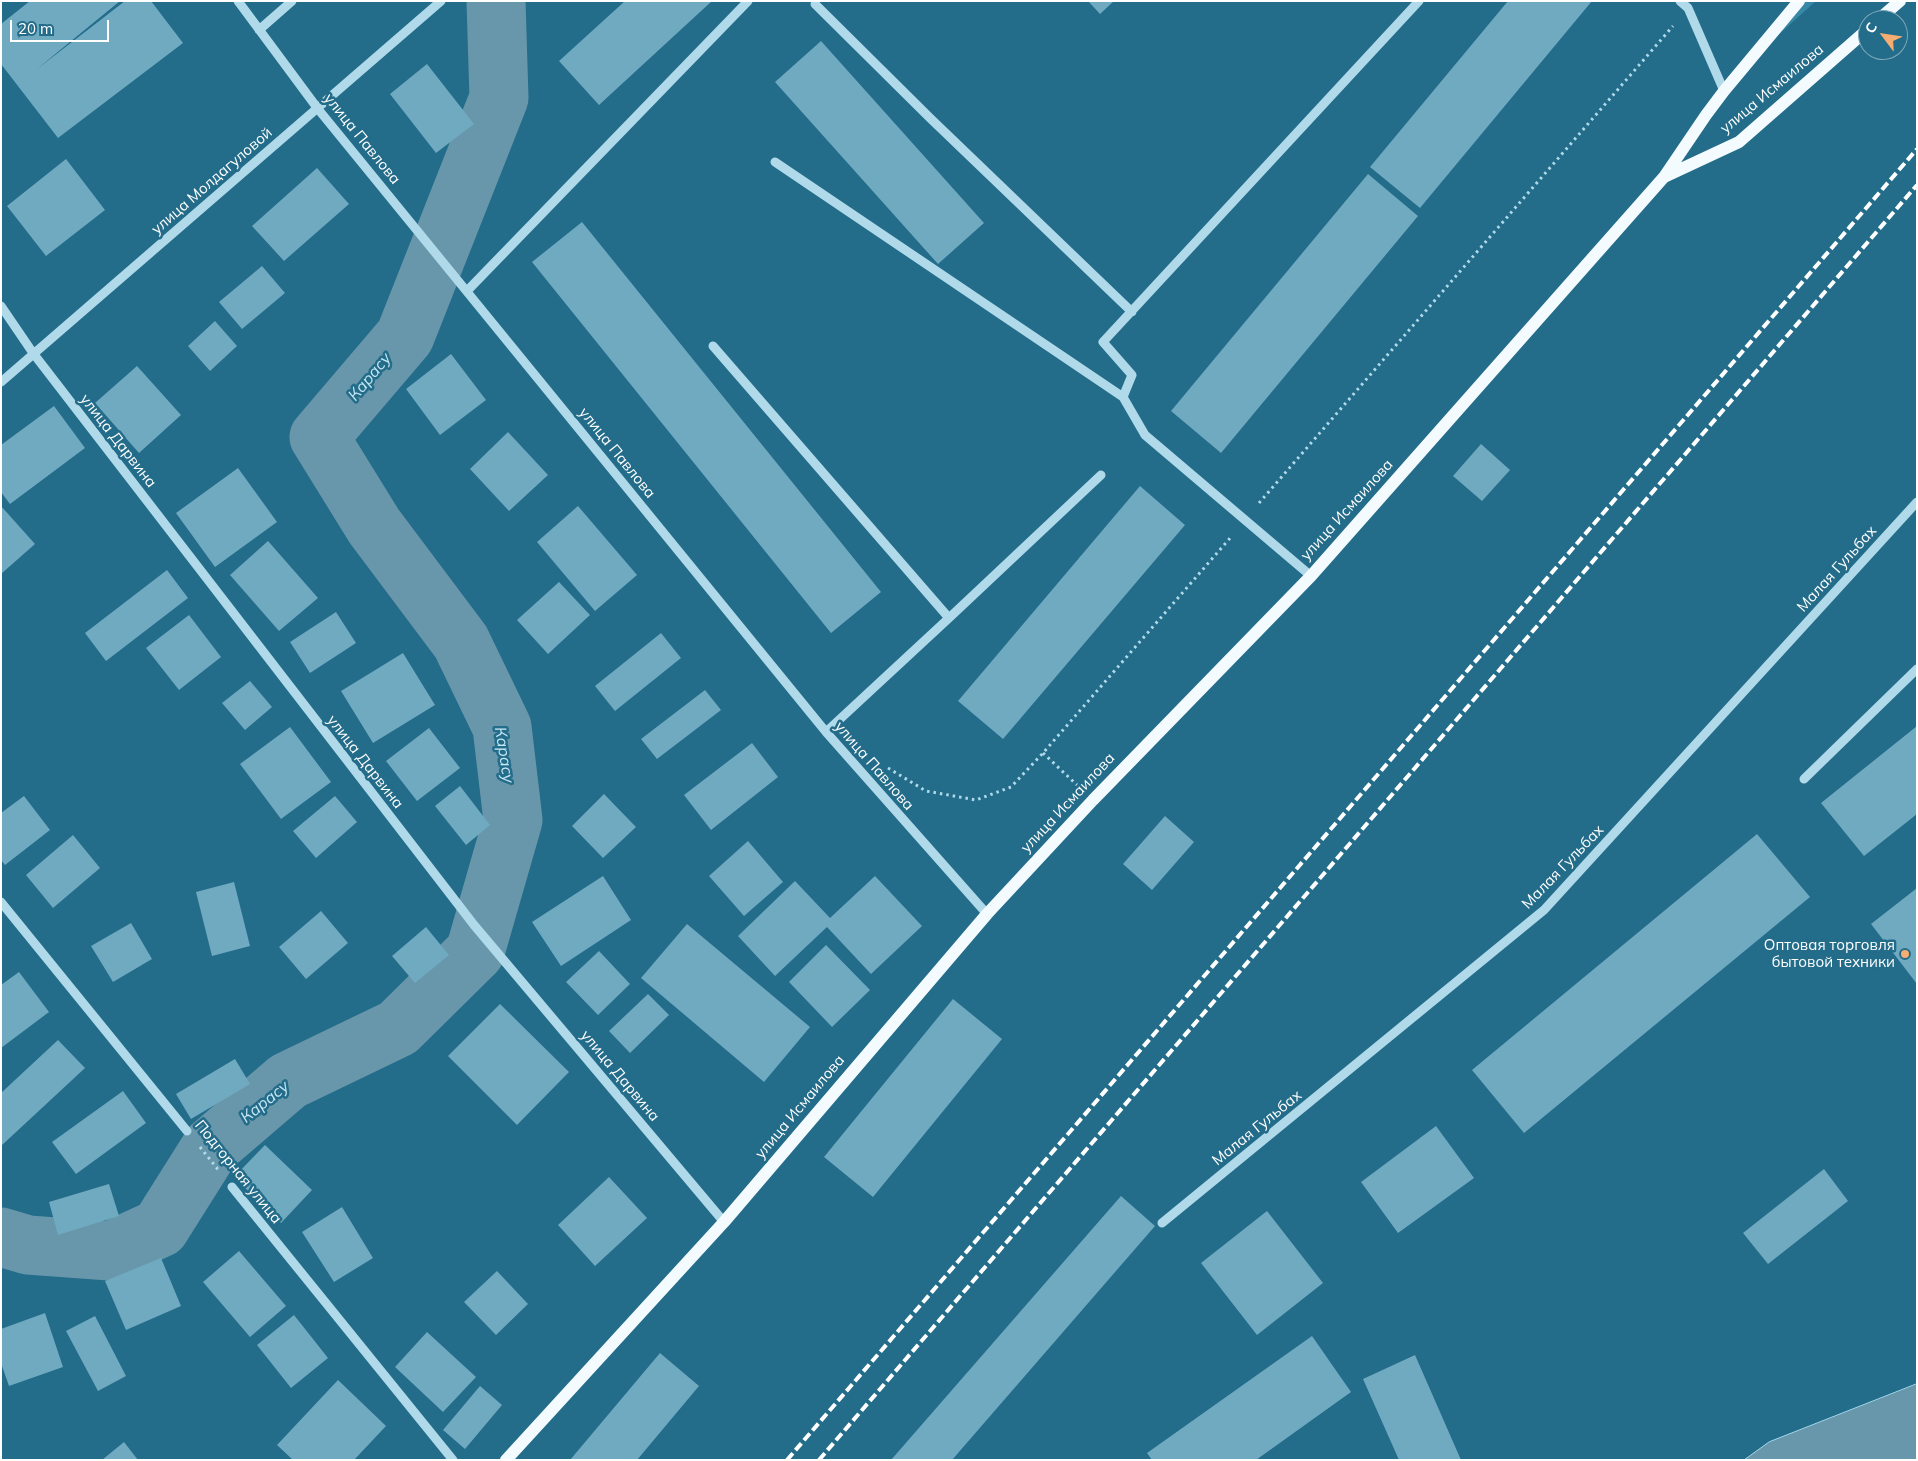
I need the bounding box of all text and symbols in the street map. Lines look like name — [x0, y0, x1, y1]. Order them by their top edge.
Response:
scale bar — [12, 10, 111, 42]
north arrow — [1858, 10, 1908, 60]
text: 20 m — [18, 19, 53, 38]
text: С — [1861, 19, 1881, 37]
street label: улица Исмаилова — [1717, 40, 1827, 138]
street label: улица Павлова — [320, 90, 404, 188]
street label: улица Молдагуловой — [148, 124, 276, 238]
water label: Карасу — [344, 349, 396, 405]
street label: улица Дарвина — [76, 391, 160, 491]
street label: улица Павлова — [575, 404, 659, 502]
street label: улица Исмаилова — [1297, 456, 1397, 564]
street label: Малая Гульбах — [1794, 522, 1880, 616]
street label: улица Дарвина — [323, 712, 407, 812]
street label: улица Павлова — [831, 718, 917, 814]
water label: Карасу — [490, 726, 518, 784]
street label: улица Исмаилова — [1017, 749, 1119, 857]
street label: Малая Гульбах — [1518, 821, 1608, 913]
place label: Оптовая торговля бытовой техники — [1764, 936, 1895, 971]
marker: Оптовая торговля бытовой техники — [1899, 948, 1911, 960]
street label: улица Дарвина — [577, 1027, 663, 1125]
street label: улица Исмаилова — [751, 1052, 849, 1162]
water label: Карасу — [237, 1077, 293, 1127]
street label: Малая Гульбах — [1209, 1086, 1305, 1170]
street label: Подгорная улица — [191, 1117, 285, 1227]

